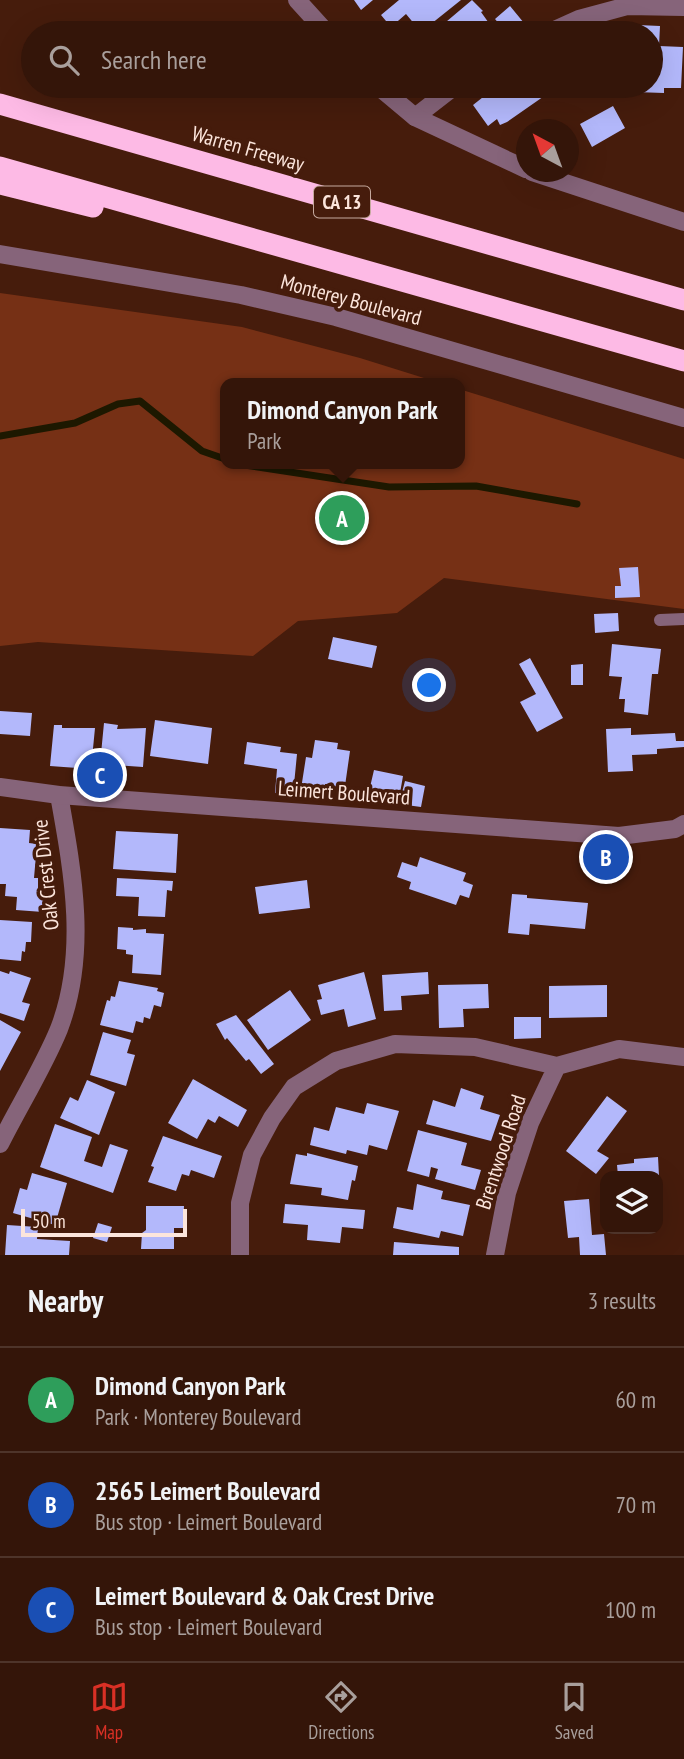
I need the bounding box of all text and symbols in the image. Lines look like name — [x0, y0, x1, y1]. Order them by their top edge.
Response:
search box — [21, 21, 663, 98]
icon: search — [45, 41, 83, 79]
text: Search here — [101, 43, 207, 76]
north arrow — [516, 119, 579, 182]
street label: Warren Freeway — [189, 120, 308, 177]
road number: CA 13 — [314, 186, 370, 218]
street label: Monterey Boulevard — [278, 268, 424, 331]
popup — [220, 378, 465, 469]
text: Dimond Canyon Park — [247, 393, 438, 426]
text: Park — [247, 426, 281, 455]
pin: A — [319, 492, 365, 544]
your location — [412, 668, 446, 702]
pin: C — [77, 749, 123, 801]
street label: Leimert Boulevard — [277, 774, 411, 811]
street label: Oak Crest Drive — [26, 818, 65, 932]
pin: B — [583, 831, 629, 883]
street label: Brentwood Road — [469, 1091, 532, 1213]
map controls — [600, 1171, 663, 1234]
button: layers — [600, 1171, 663, 1234]
scale bar — [21, 1206, 187, 1238]
text: 50 m — [32, 1209, 66, 1233]
text: Nearby — [28, 1281, 103, 1320]
text: 3 results — [588, 1286, 656, 1315]
text: Dimond Canyon Park — [95, 1369, 286, 1402]
text: A — [45, 1385, 57, 1414]
text: 60 m — [615, 1385, 656, 1414]
text: Park · Monterey Boulevard — [95, 1402, 301, 1431]
text: 2565 Leimert Boulevard — [95, 1474, 320, 1507]
text: B — [45, 1490, 57, 1519]
text: 70 m — [615, 1490, 656, 1519]
text: Bus stop · Leimert Boulevard — [95, 1507, 322, 1536]
text: Leimert Boulevard & Oak Crest Drive — [95, 1579, 434, 1612]
text: C — [46, 1595, 56, 1624]
text: 100 m — [605, 1595, 656, 1624]
text: Bus stop · Leimert Boulevard — [95, 1612, 322, 1641]
tab: Map — [90, 1678, 128, 1744]
tab: Directions — [308, 1678, 374, 1744]
tab: Saved — [555, 1678, 594, 1744]

